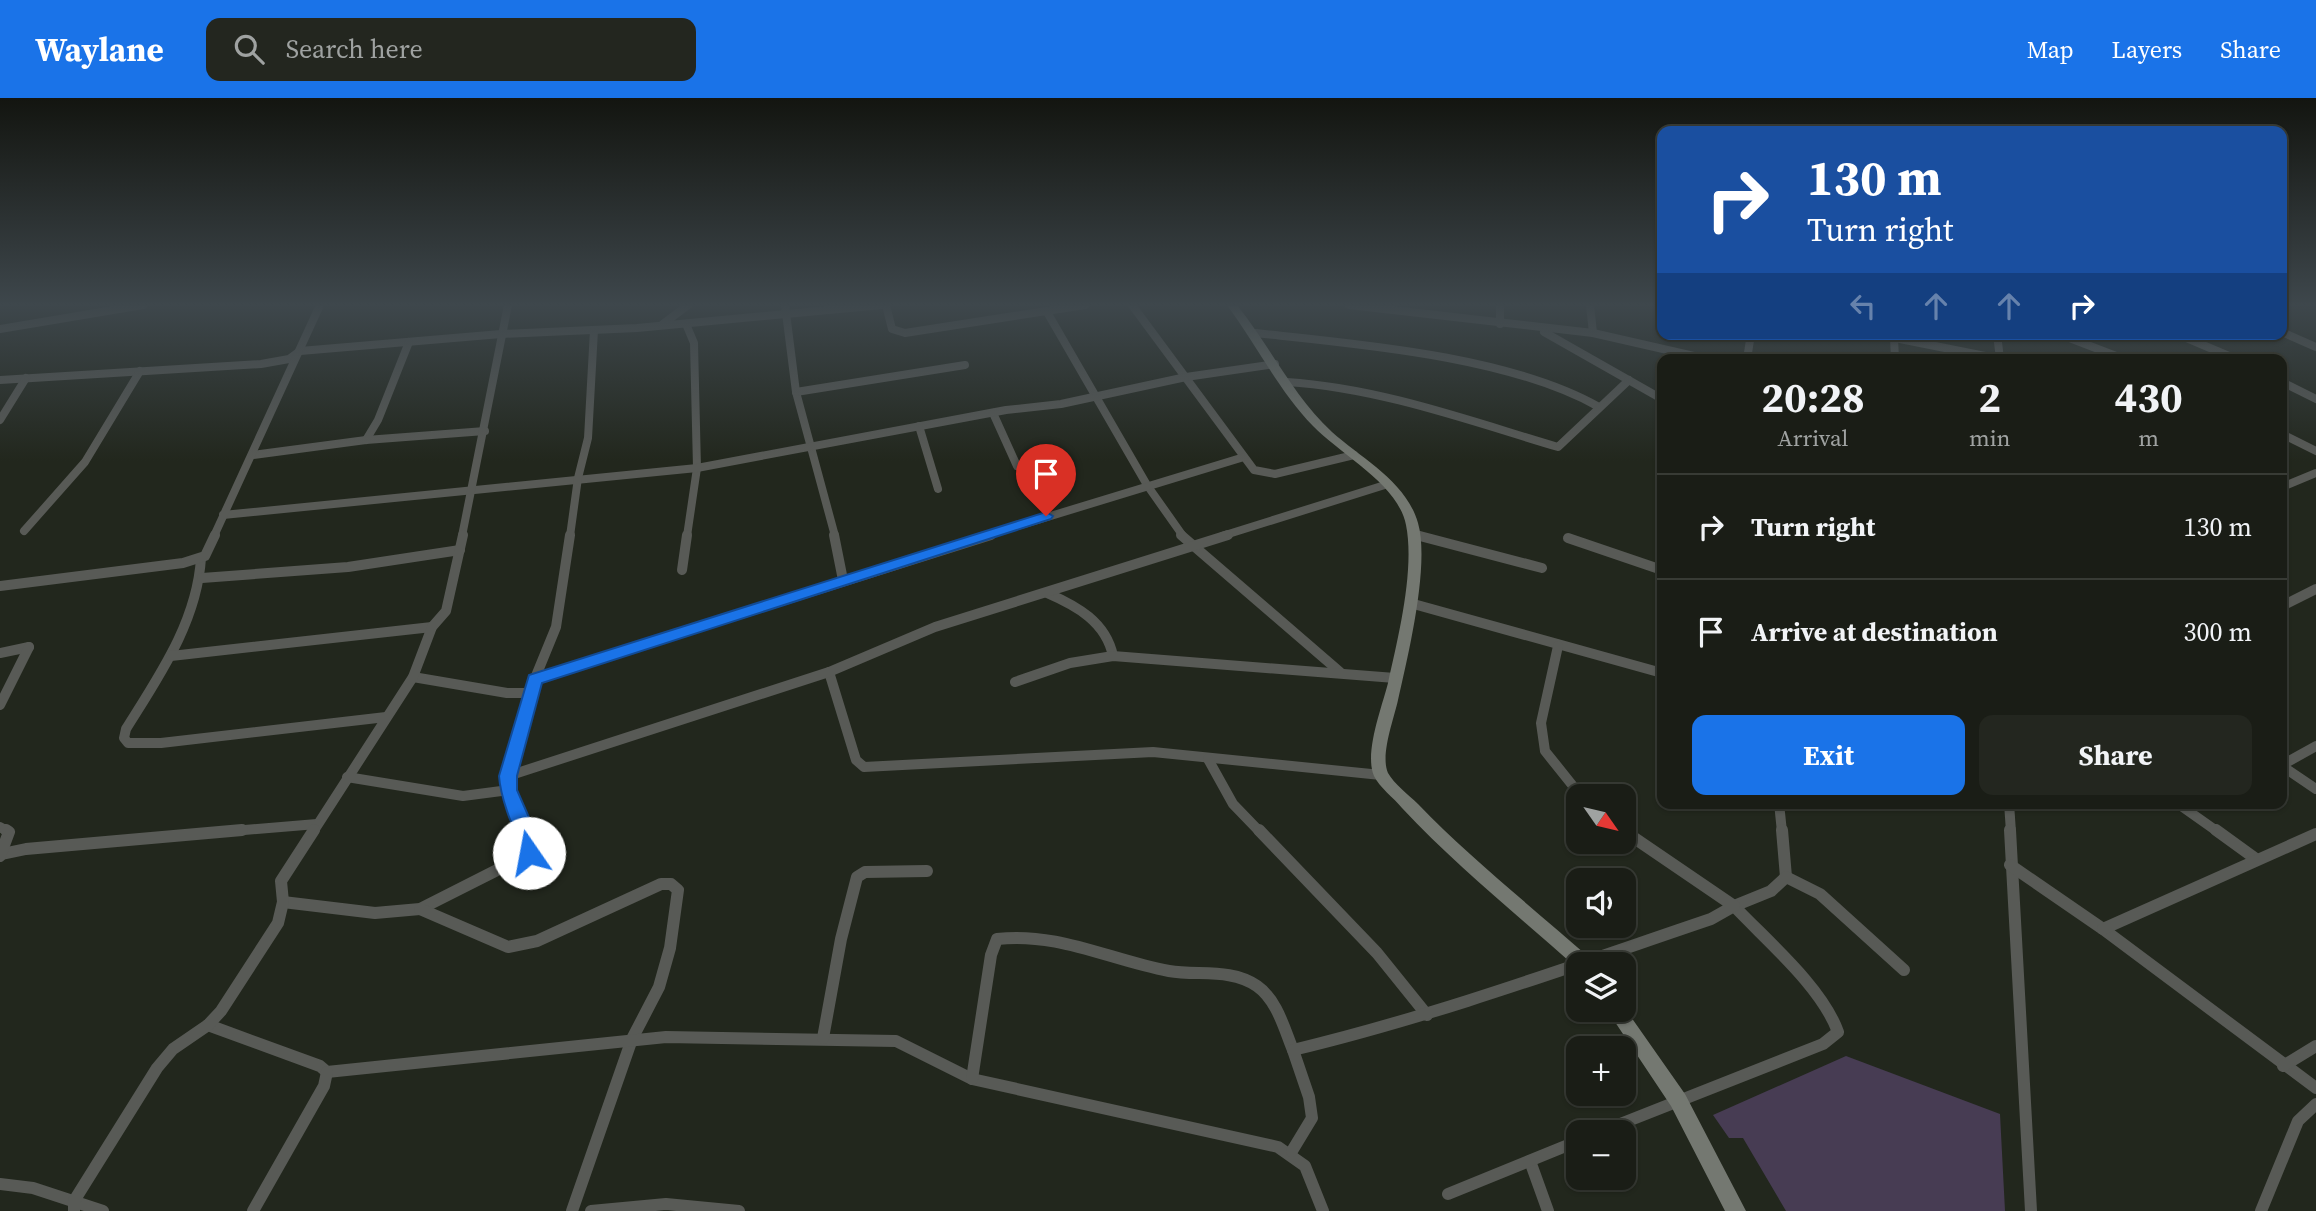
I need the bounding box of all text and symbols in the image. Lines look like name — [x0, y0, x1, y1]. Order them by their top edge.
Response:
search box — [206, 18, 696, 81]
text: Waylane — [35, 27, 164, 72]
icon: search — [230, 30, 268, 68]
text: Search here — [286, 31, 423, 67]
text: Map — [2027, 33, 2074, 66]
text: Layers — [2112, 33, 2182, 66]
text: Share — [2220, 33, 2281, 66]
text: 130 m — [1807, 144, 1942, 211]
icon: right — [1692, 154, 1783, 245]
text: Turn right — [1807, 208, 1953, 252]
icon: left — [1844, 287, 1882, 325]
icon: ahead — [1917, 287, 1955, 325]
icon: ahead — [1990, 287, 2028, 325]
icon: right — [2063, 287, 2101, 325]
text: 20:28 — [1761, 368, 1865, 426]
text: 2 — [1978, 368, 2001, 426]
text: 430 — [2115, 368, 2183, 426]
text: Arrival — [1777, 422, 1848, 454]
text: min — [1969, 422, 2010, 454]
text: m — [2138, 422, 2159, 454]
pin — [1016, 444, 1076, 516]
icon: arrive — [1027, 455, 1065, 493]
icon: right — [1692, 508, 1730, 546]
text: Turn right — [1751, 509, 1875, 545]
text: 130 m — [2184, 509, 2252, 545]
icon: arrive — [1692, 613, 1730, 651]
text: Arrive at destination — [1751, 614, 1998, 650]
text: 300 m — [2184, 614, 2252, 650]
button: Exit — [1692, 715, 1965, 795]
button: Share — [1979, 715, 2252, 795]
north arrow — [1566, 784, 1636, 854]
map controls — [1566, 784, 1636, 1190]
position arrow — [492, 816, 566, 890]
button: sound — [1566, 868, 1636, 938]
button: layers — [1566, 952, 1636, 1022]
button: + — [1566, 1036, 1636, 1106]
button: − — [1566, 1120, 1636, 1190]

